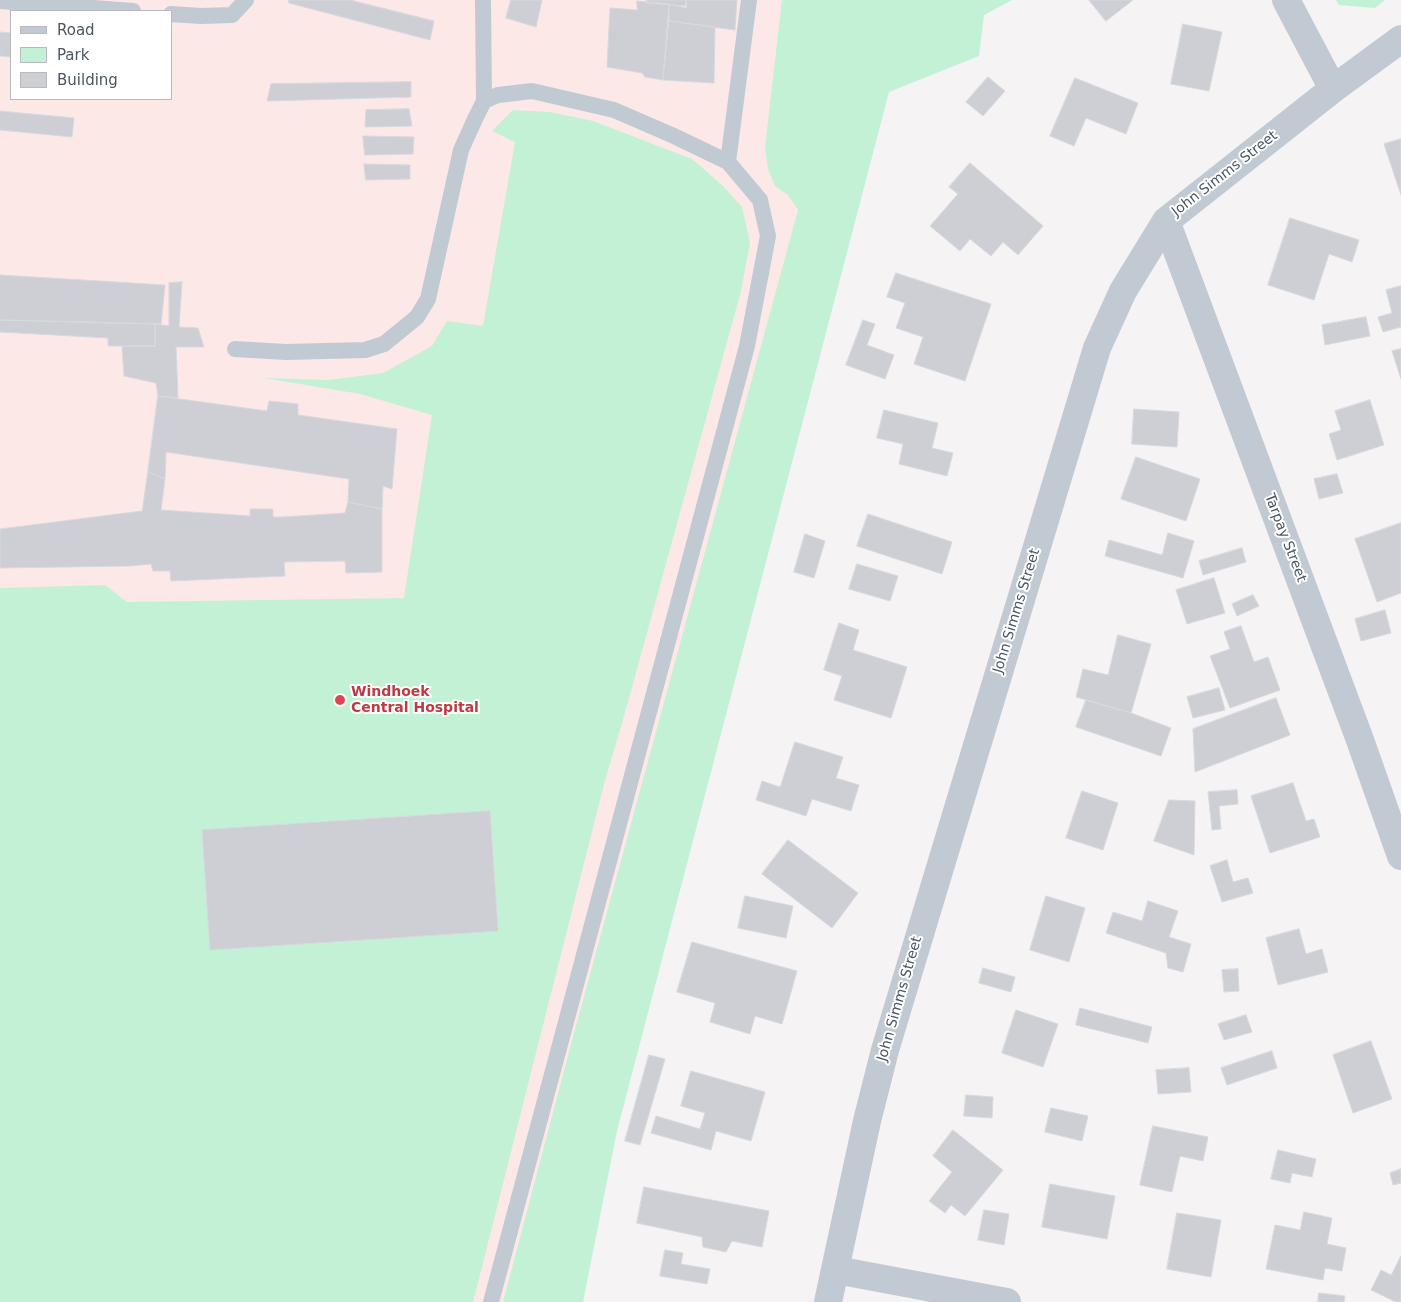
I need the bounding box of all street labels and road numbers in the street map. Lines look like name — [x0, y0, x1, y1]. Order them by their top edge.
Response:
street label: John Simms Street — [1169, 128, 1281, 220]
street label: Tarpay Street — [1260, 491, 1310, 585]
street label: John Simms Street — [990, 547, 1044, 675]
street label: John Simms Street — [874, 935, 926, 1063]

